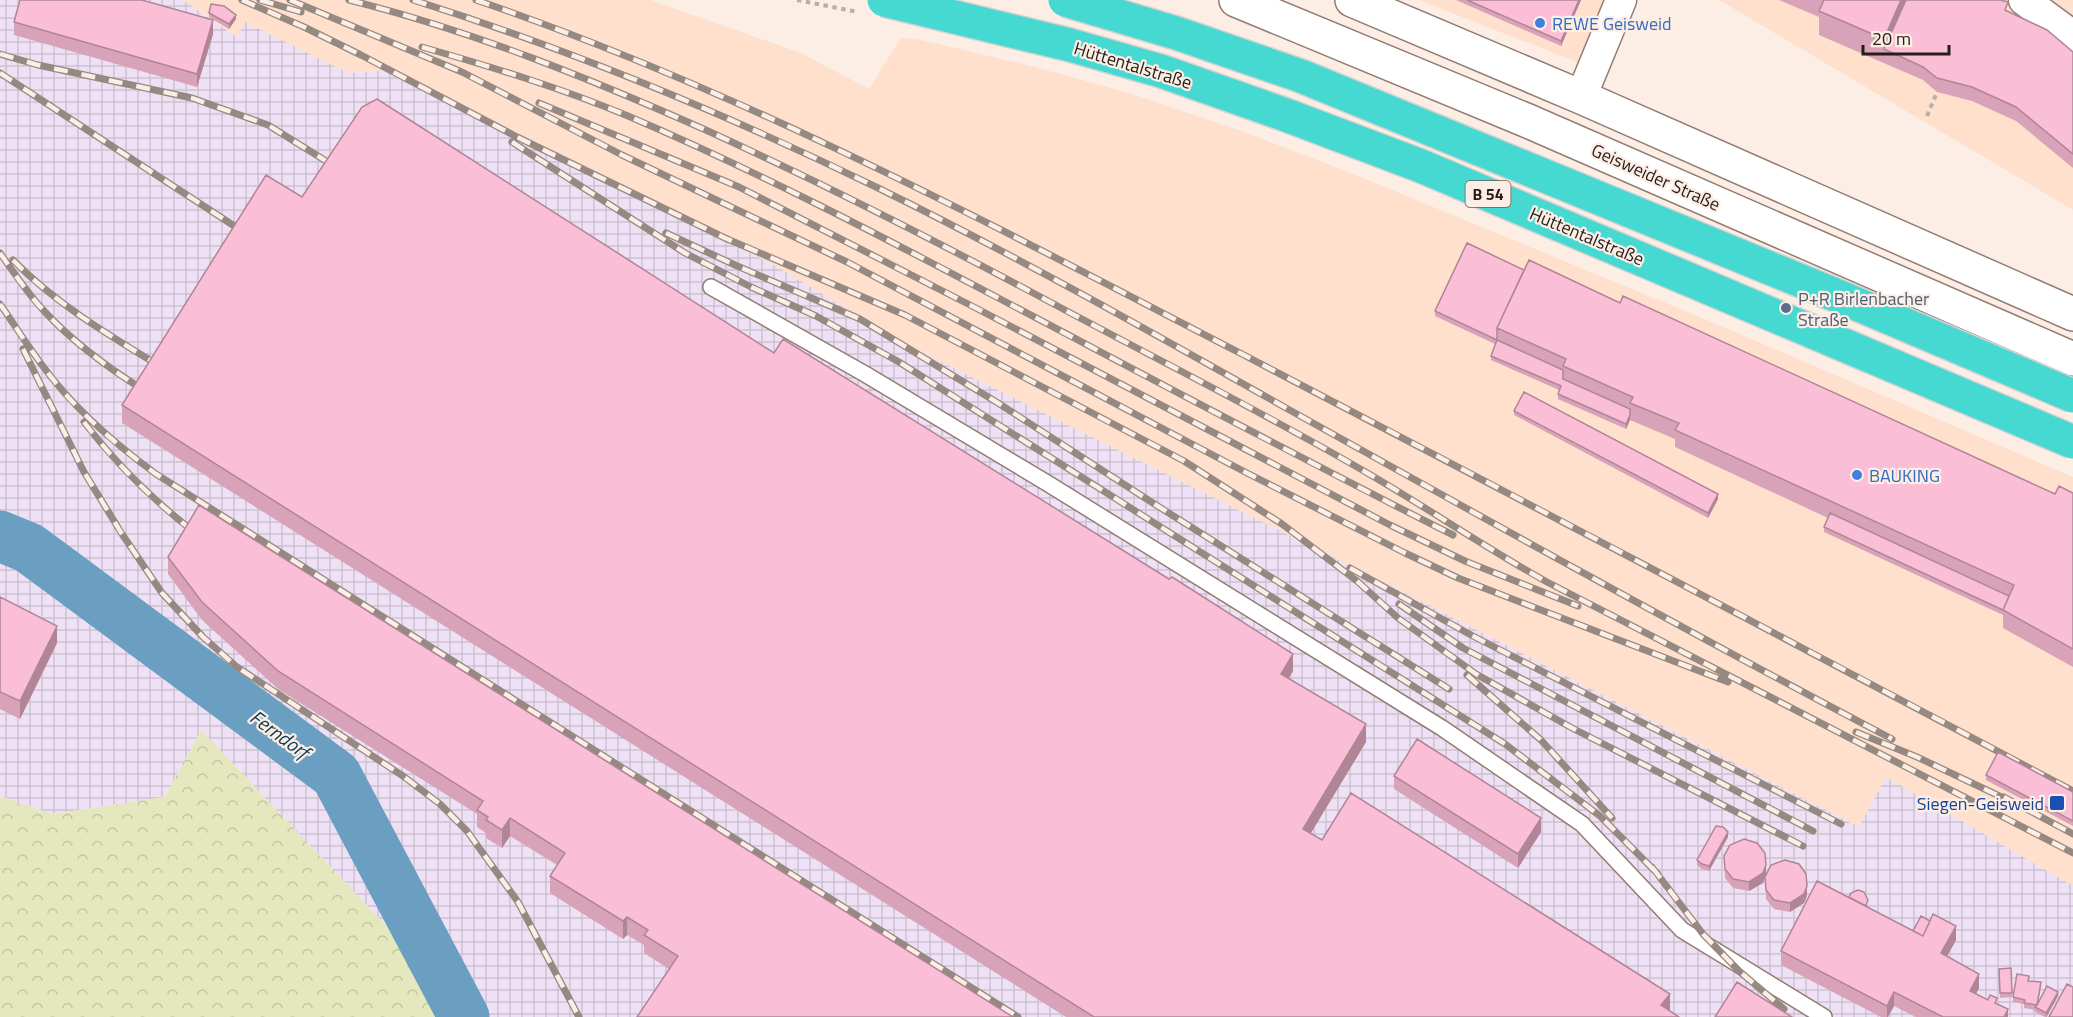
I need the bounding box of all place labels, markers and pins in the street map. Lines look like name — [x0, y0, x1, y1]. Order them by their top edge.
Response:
place label: REWE Geisweid — [1552, 10, 1672, 37]
marker: REWE Geisweid — [1533, 16, 1547, 30]
place label: P+R Birlenbacher Straße — [1798, 285, 1929, 333]
marker: P+R Birlenbacher Straße — [1779, 301, 1793, 315]
place label: BAUKING — [1869, 462, 1940, 489]
marker: BAUKING — [1850, 468, 1864, 482]
place label: Siegen-Geisweid — [1917, 790, 2044, 817]
marker: Siegen-Geisweid — [2048, 794, 2066, 812]

